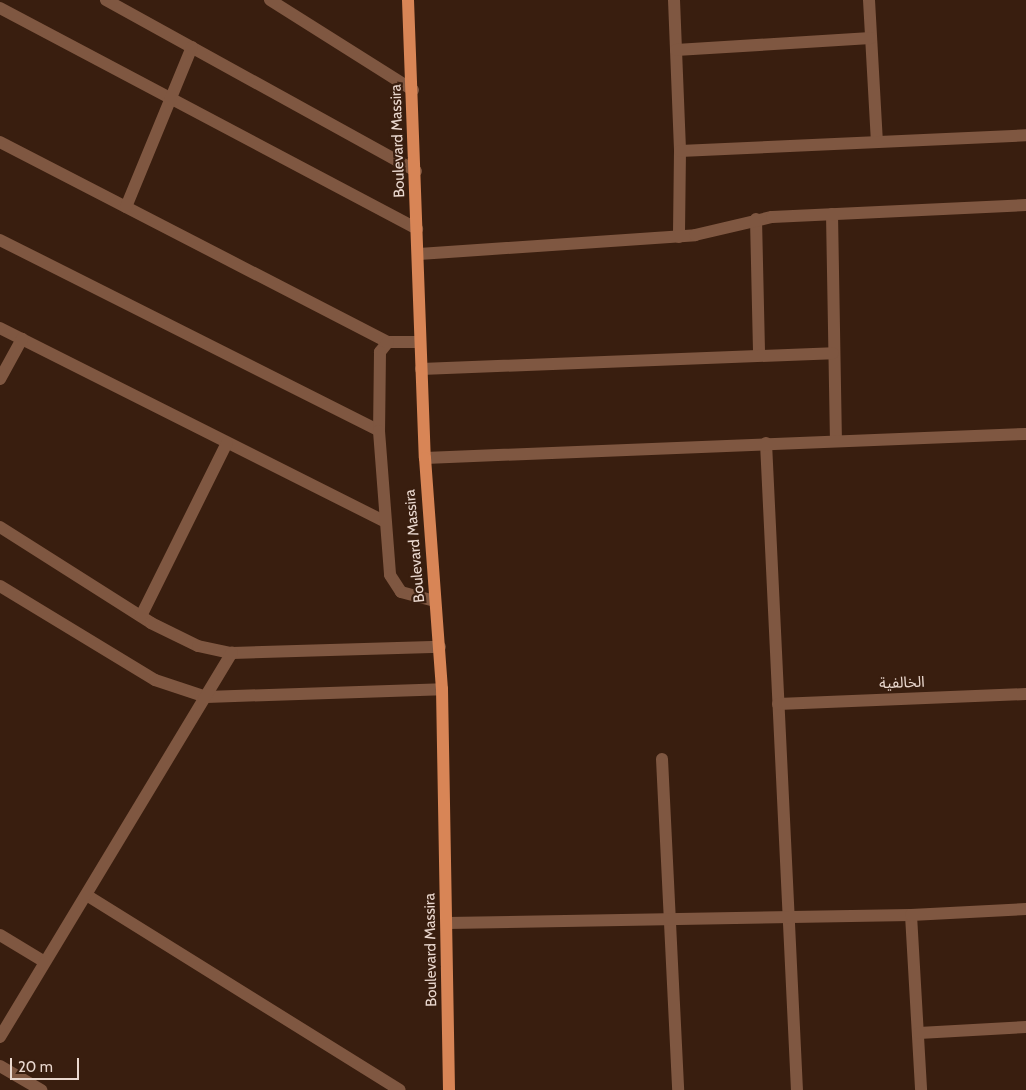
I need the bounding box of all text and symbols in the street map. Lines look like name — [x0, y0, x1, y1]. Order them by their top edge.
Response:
street label: Boulevard Massira — [387, 84, 409, 198]
street label: Boulevard Massira — [401, 489, 429, 603]
street label: الخالفية — [879, 673, 925, 693]
street label: Boulevard Massira — [421, 893, 441, 1007]
scale bar — [12, 1048, 81, 1080]
text: 20 m — [18, 1058, 53, 1076]

